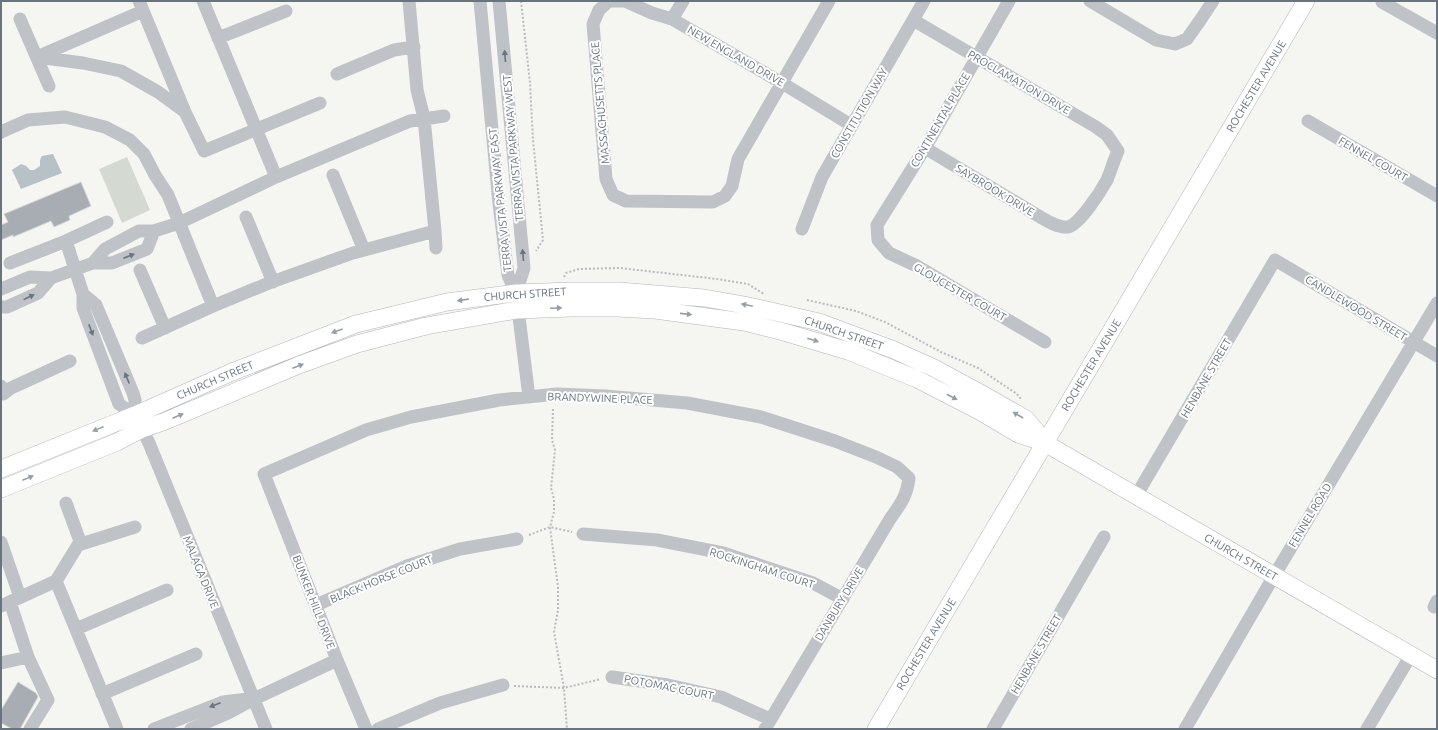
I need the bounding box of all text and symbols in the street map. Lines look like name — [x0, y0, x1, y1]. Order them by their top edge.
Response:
street label: NEW ENGLAND DRIVE — [685, 23, 787, 89]
street label: ROCHESTER AVENUE — [1224, 38, 1288, 134]
street label: MASSACHUSETTS PLACE — [589, 41, 611, 165]
street label: PROCLAMATION DRIVE — [966, 48, 1072, 116]
one-way arrow — [502, 50, 508, 62]
street label: CONSTITUTION WAY — [828, 65, 890, 160]
street label: CONTINENTAL PLACE — [908, 71, 972, 169]
street label: TERRA VISTA PARKWAY WEST — [501, 74, 525, 222]
street label: TERRA VISTA PARKWAY EAST — [486, 128, 514, 272]
street label: FENNEL COURT — [1336, 134, 1410, 184]
street label: SAYBROOK DRIVE — [954, 162, 1036, 218]
one-way arrow — [519, 249, 526, 261]
one-way arrow — [124, 252, 136, 258]
street label: GLOUCESTER COURT — [912, 261, 1008, 323]
street label: CANDLEWOOD STREET — [1303, 273, 1409, 343]
street label: CHURCH STREET — [483, 285, 567, 303]
one-way arrow — [23, 294, 34, 300]
one-way arrow — [457, 297, 469, 303]
one-way arrow — [740, 302, 753, 308]
one-way arrow — [550, 305, 562, 312]
one-way arrow — [680, 310, 692, 317]
street label: CHURCH STREET — [803, 314, 885, 352]
street label: ROCHESTER AVENUE — [1059, 317, 1123, 413]
one-way arrow — [89, 324, 95, 336]
one-way arrow — [331, 329, 343, 335]
street label: HENBANE STREET — [1178, 336, 1234, 420]
one-way arrow — [807, 337, 819, 343]
street label: CHURCH STREET — [175, 358, 255, 402]
one-way arrow — [293, 362, 305, 368]
one-way arrow — [123, 371, 129, 383]
street label: BRANDYWINE PLACE — [547, 390, 653, 406]
one-way arrow — [946, 394, 958, 400]
one-way arrow — [173, 412, 185, 418]
one-way arrow — [1012, 412, 1024, 419]
one-way arrow — [92, 427, 104, 433]
one-way arrow — [22, 475, 34, 481]
street label: FENNEL ROAD — [1286, 481, 1334, 549]
street label: CHURCH STREET — [1202, 531, 1280, 583]
street label: MALAGA DRIVE — [181, 534, 221, 610]
street label: ROCKINGHAM COURT — [708, 545, 816, 591]
street label: BUNKER HILL DRIVE — [291, 553, 337, 651]
street label: BLACK HORSE COURT — [328, 553, 434, 605]
street label: DANBURY DRIVE — [812, 565, 866, 643]
street label: ROCHESTER AVENUE — [894, 596, 958, 692]
street label: HENBANE STREET — [1008, 612, 1064, 696]
street label: POTOMAC COURT — [623, 672, 715, 702]
one-way arrow — [210, 702, 221, 708]

